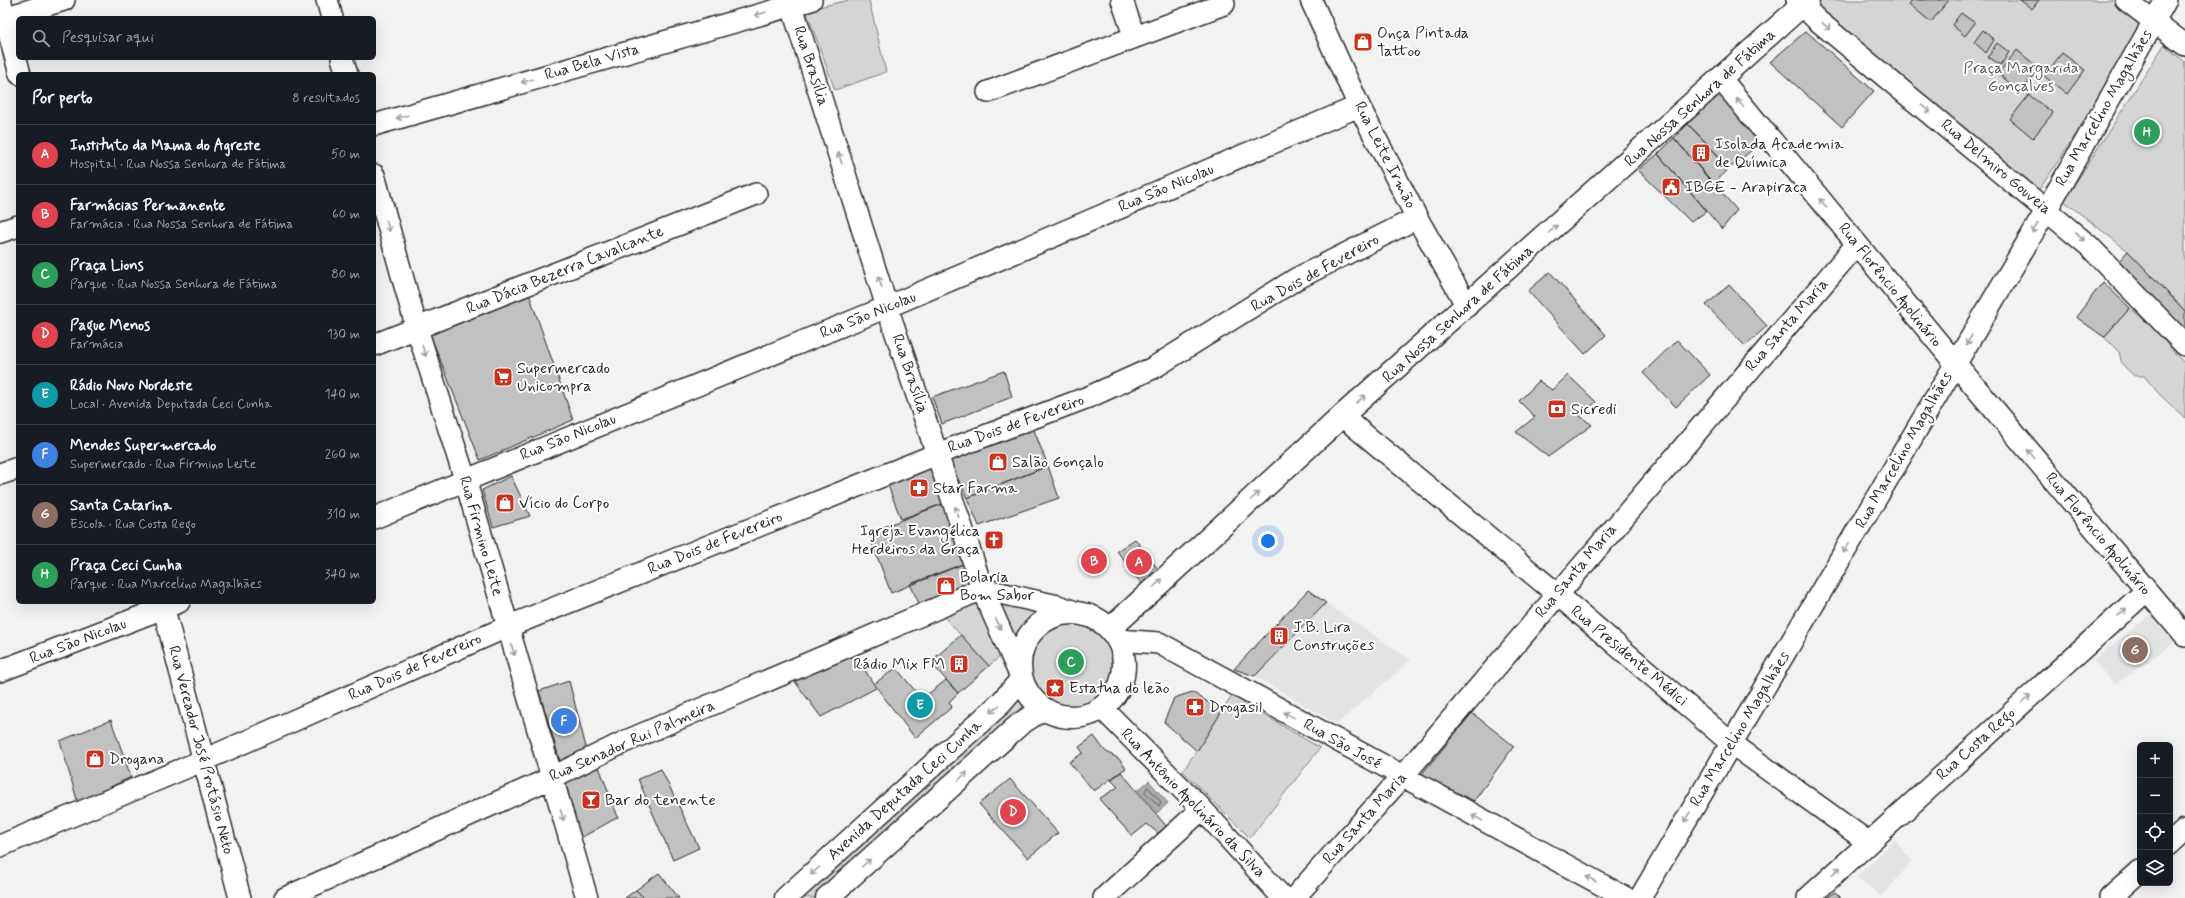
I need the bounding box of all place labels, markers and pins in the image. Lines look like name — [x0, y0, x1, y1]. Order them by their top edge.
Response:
place label: Onça Pintada Tattoo — [1377, 23, 1469, 62]
shop icon: Onça Pintada Tattoo — [1352, 31, 1374, 53]
pin: H — [2134, 117, 2160, 147]
place label: Isolada Academia de Química — [1715, 134, 1844, 173]
building icon: Isolada Academia de Química — [1690, 142, 1712, 164]
public building icon: IBGE - Arapiraca — [1660, 176, 1682, 198]
place label: IBGE - Arapiraca — [1685, 177, 1807, 198]
place label: Supermercado Unicompra — [517, 358, 610, 397]
supermarket icon: Supermercado Unicompra — [492, 366, 514, 388]
bank icon: Sicredi — [1546, 398, 1568, 420]
place label: Sicredi — [1571, 399, 1617, 420]
shop icon: Salão Gonçalo — [987, 451, 1009, 473]
place label: Salão Gonçalo — [1012, 452, 1104, 473]
pharmacy icon: Star Farma — [908, 477, 930, 499]
place label: Star Farma — [933, 478, 1018, 499]
shop icon: Vício do Corpo — [494, 492, 516, 514]
place label: Vício do Corpo — [519, 493, 609, 514]
place label: Igreja Evangélica Herdeiros da Graça — [852, 521, 980, 560]
church icon: Igreja Evangélica Herdeiros da Graça — [983, 529, 1005, 551]
pin: B — [1081, 546, 1107, 576]
pin: A — [1126, 547, 1152, 577]
place label: Bolaria Bom Sabor — [960, 567, 1034, 606]
shop icon: Bolaria Bom Sabor — [935, 575, 957, 597]
place label: J.B. Lira Construções — [1293, 617, 1374, 656]
building icon: J.B. Lira Construções — [1268, 625, 1290, 647]
pin: G — [2122, 635, 2148, 665]
pin: C — [1058, 647, 1084, 677]
building icon: Rádio Mix FM — [948, 653, 970, 675]
place label: Rádio Mix FM — [853, 654, 945, 675]
place icon: Estatua do leão — [1044, 677, 1066, 699]
place label: Estatua do leão — [1069, 678, 1170, 699]
pin: E — [907, 690, 933, 720]
pharmacy icon: Drogasil — [1184, 696, 1206, 718]
place label: Drogasil — [1209, 697, 1262, 718]
pin: F — [551, 706, 577, 736]
shop icon: Drogana — [84, 748, 106, 770]
place label: Drogana — [109, 749, 165, 770]
bar icon: Bar do tenente — [580, 789, 602, 811]
place label: Bar do tenente — [605, 790, 716, 811]
pin: D — [1000, 797, 1026, 827]

